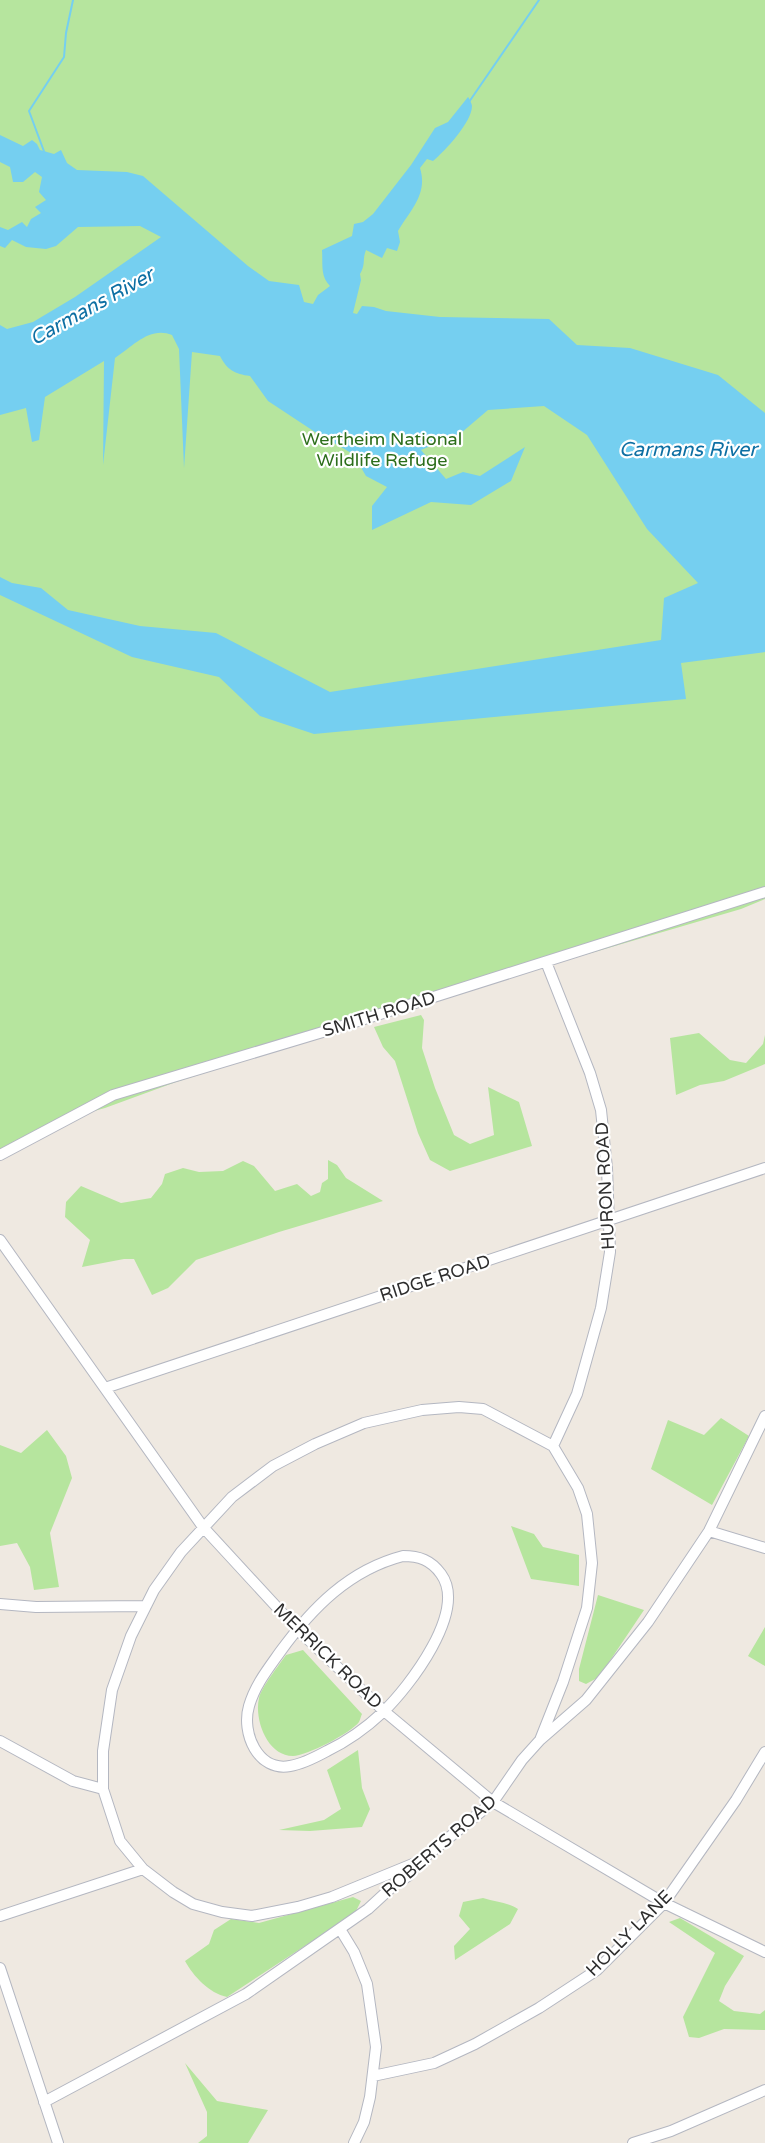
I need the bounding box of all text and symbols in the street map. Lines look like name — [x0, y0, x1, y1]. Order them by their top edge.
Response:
water label: Carmans River — [26, 262, 160, 351]
park label: Wertheim National Wildlife Refuge — [302, 428, 462, 471]
water label: Carmans River — [619, 438, 759, 462]
street label: SMITH ROAD — [320, 986, 438, 1042]
street label: HURON ROAD — [591, 1122, 619, 1250]
street label: RIDGE ROAD — [377, 1250, 493, 1306]
street label: MERRICK ROAD — [269, 1598, 387, 1714]
street label: ROBERTS ROAD — [377, 1790, 501, 1902]
street label: HOLLY LANE — [581, 1885, 677, 1981]

